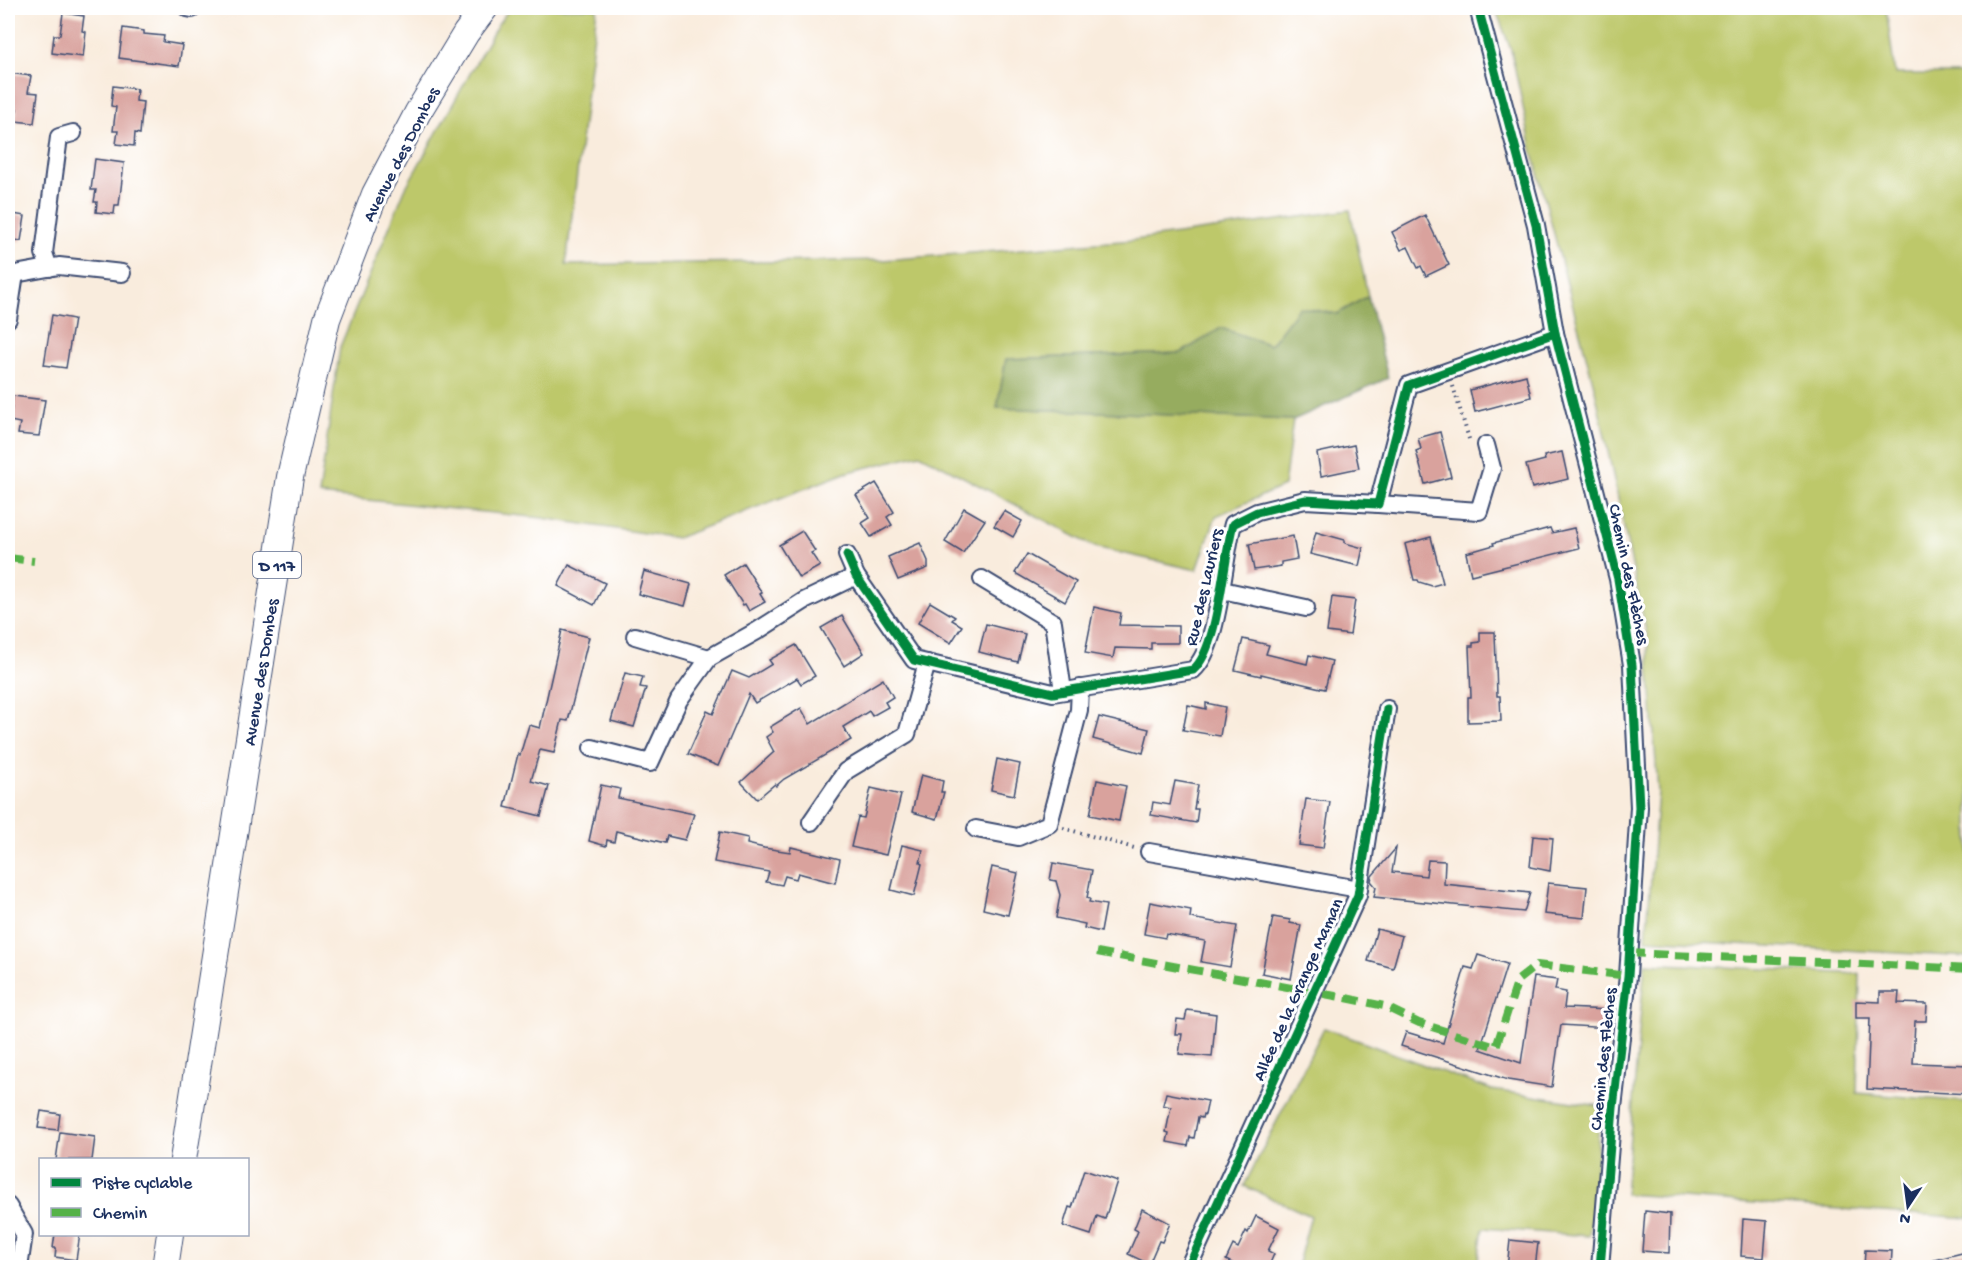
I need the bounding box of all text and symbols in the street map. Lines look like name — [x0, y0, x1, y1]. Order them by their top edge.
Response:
street label: Avenue des Dombes — [359, 83, 446, 226]
street label: Chemin des Flèches — [1602, 502, 1653, 648]
street label: Rue des Lauriers — [1182, 526, 1229, 648]
road number: D 117 — [253, 552, 301, 578]
street label: Avenue des Dombes — [240, 596, 285, 747]
street label: Allée de la Grange Maman — [1250, 895, 1349, 1085]
street label: Chemin des Flèches — [1587, 986, 1623, 1132]
legend — [39, 1158, 249, 1236]
text: Piste cyclable — [92, 1174, 193, 1195]
north arrow — [1878, 1176, 1938, 1236]
text: Chemin — [93, 1204, 147, 1225]
text: N — [1898, 1207, 1913, 1228]

